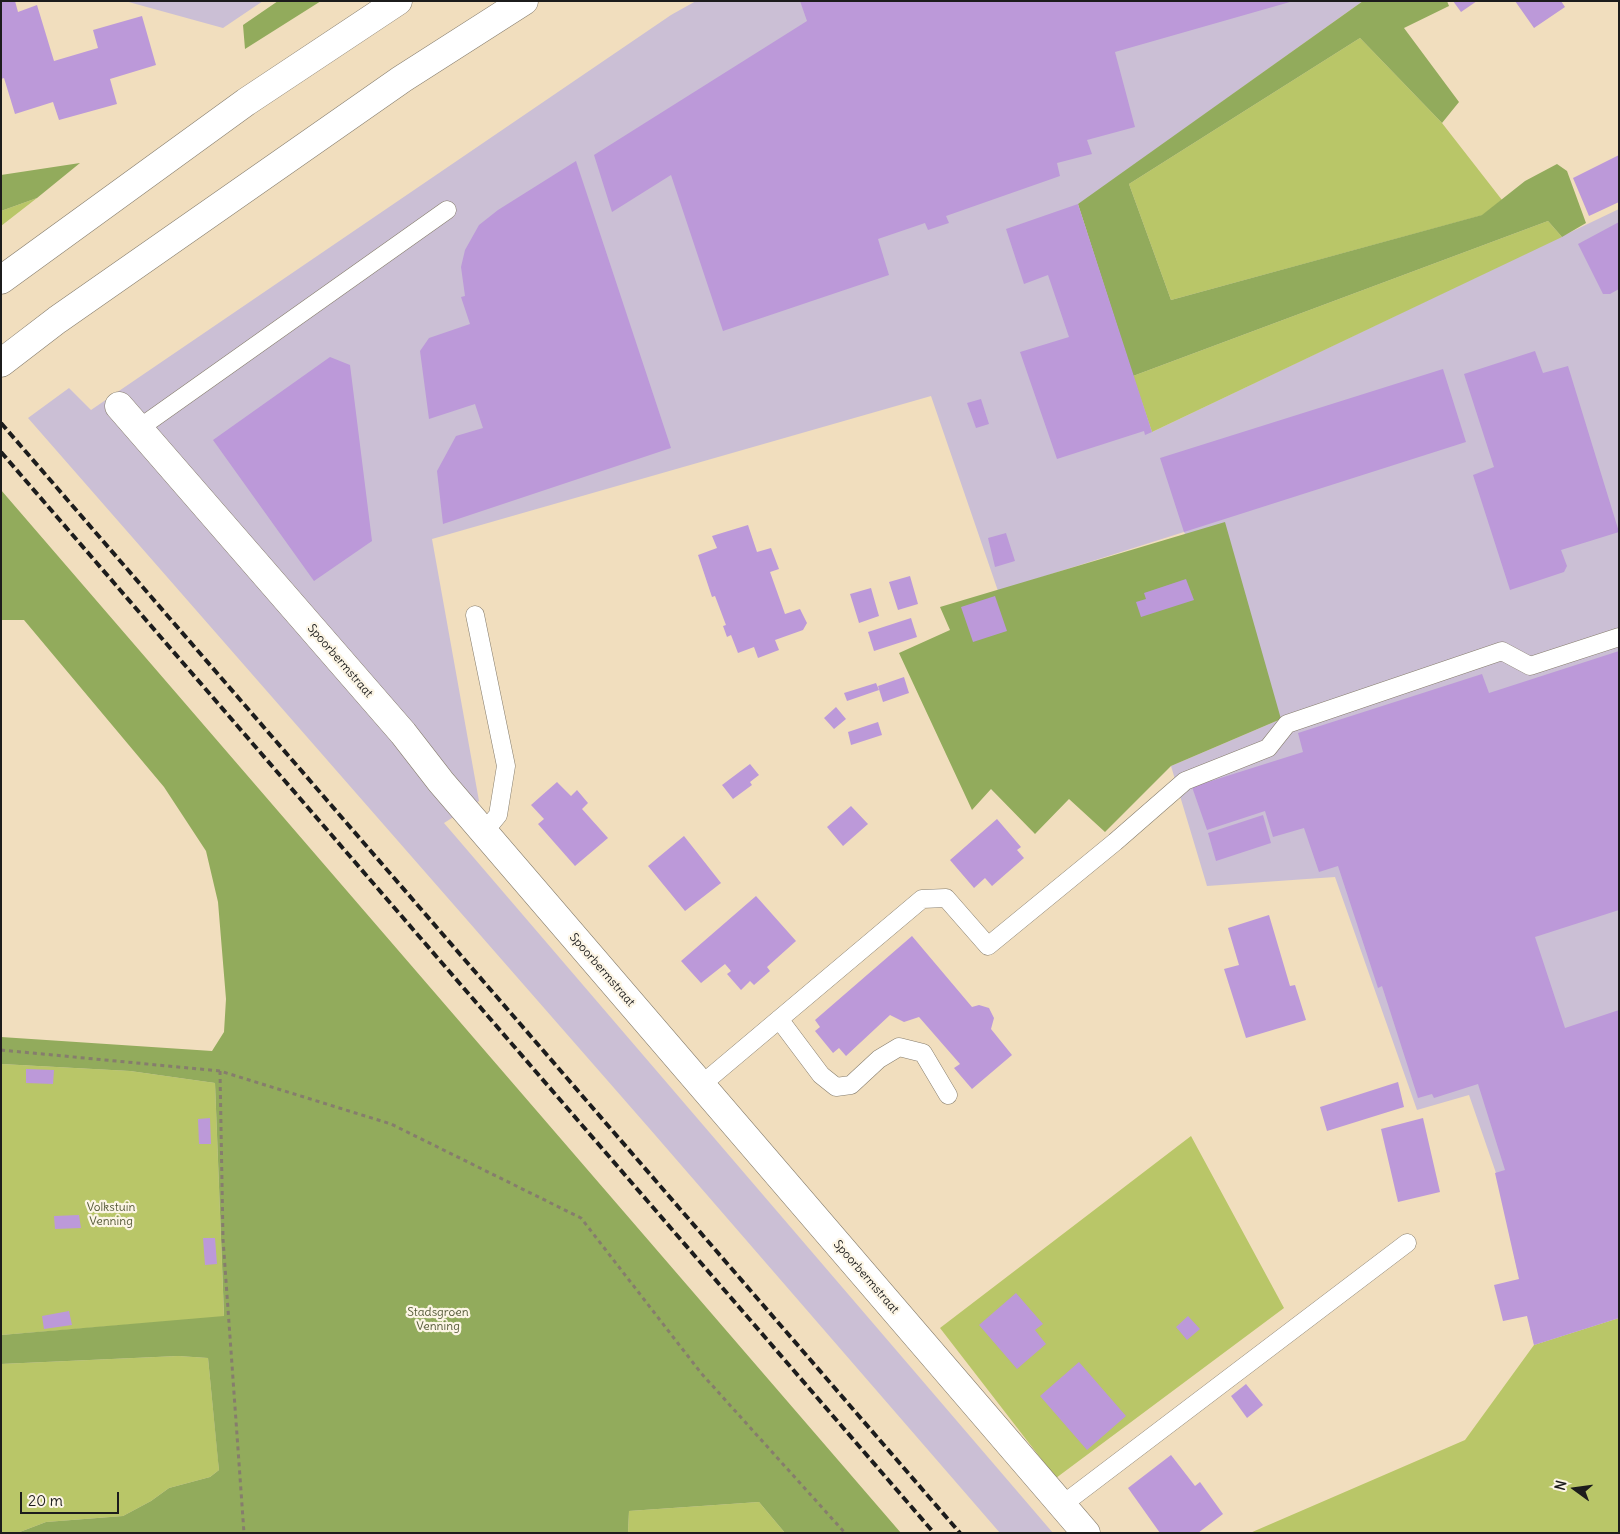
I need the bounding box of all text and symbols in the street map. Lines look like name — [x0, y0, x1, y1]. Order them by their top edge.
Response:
street label: Spoorbermstraat — [304, 621, 376, 701]
street label: Spoorbermstraat — [566, 930, 638, 1010]
park label: Volkstuin Venning — [87, 1201, 135, 1229]
street label: Spoorbermstraat — [830, 1237, 902, 1317]
park label: Stadsgroen Venning — [407, 1306, 469, 1334]
north arrow — [1550, 1464, 1600, 1514]
text: N — [1551, 1478, 1570, 1492]
scale bar — [22, 1482, 121, 1514]
text: 20 m — [28, 1491, 63, 1510]

